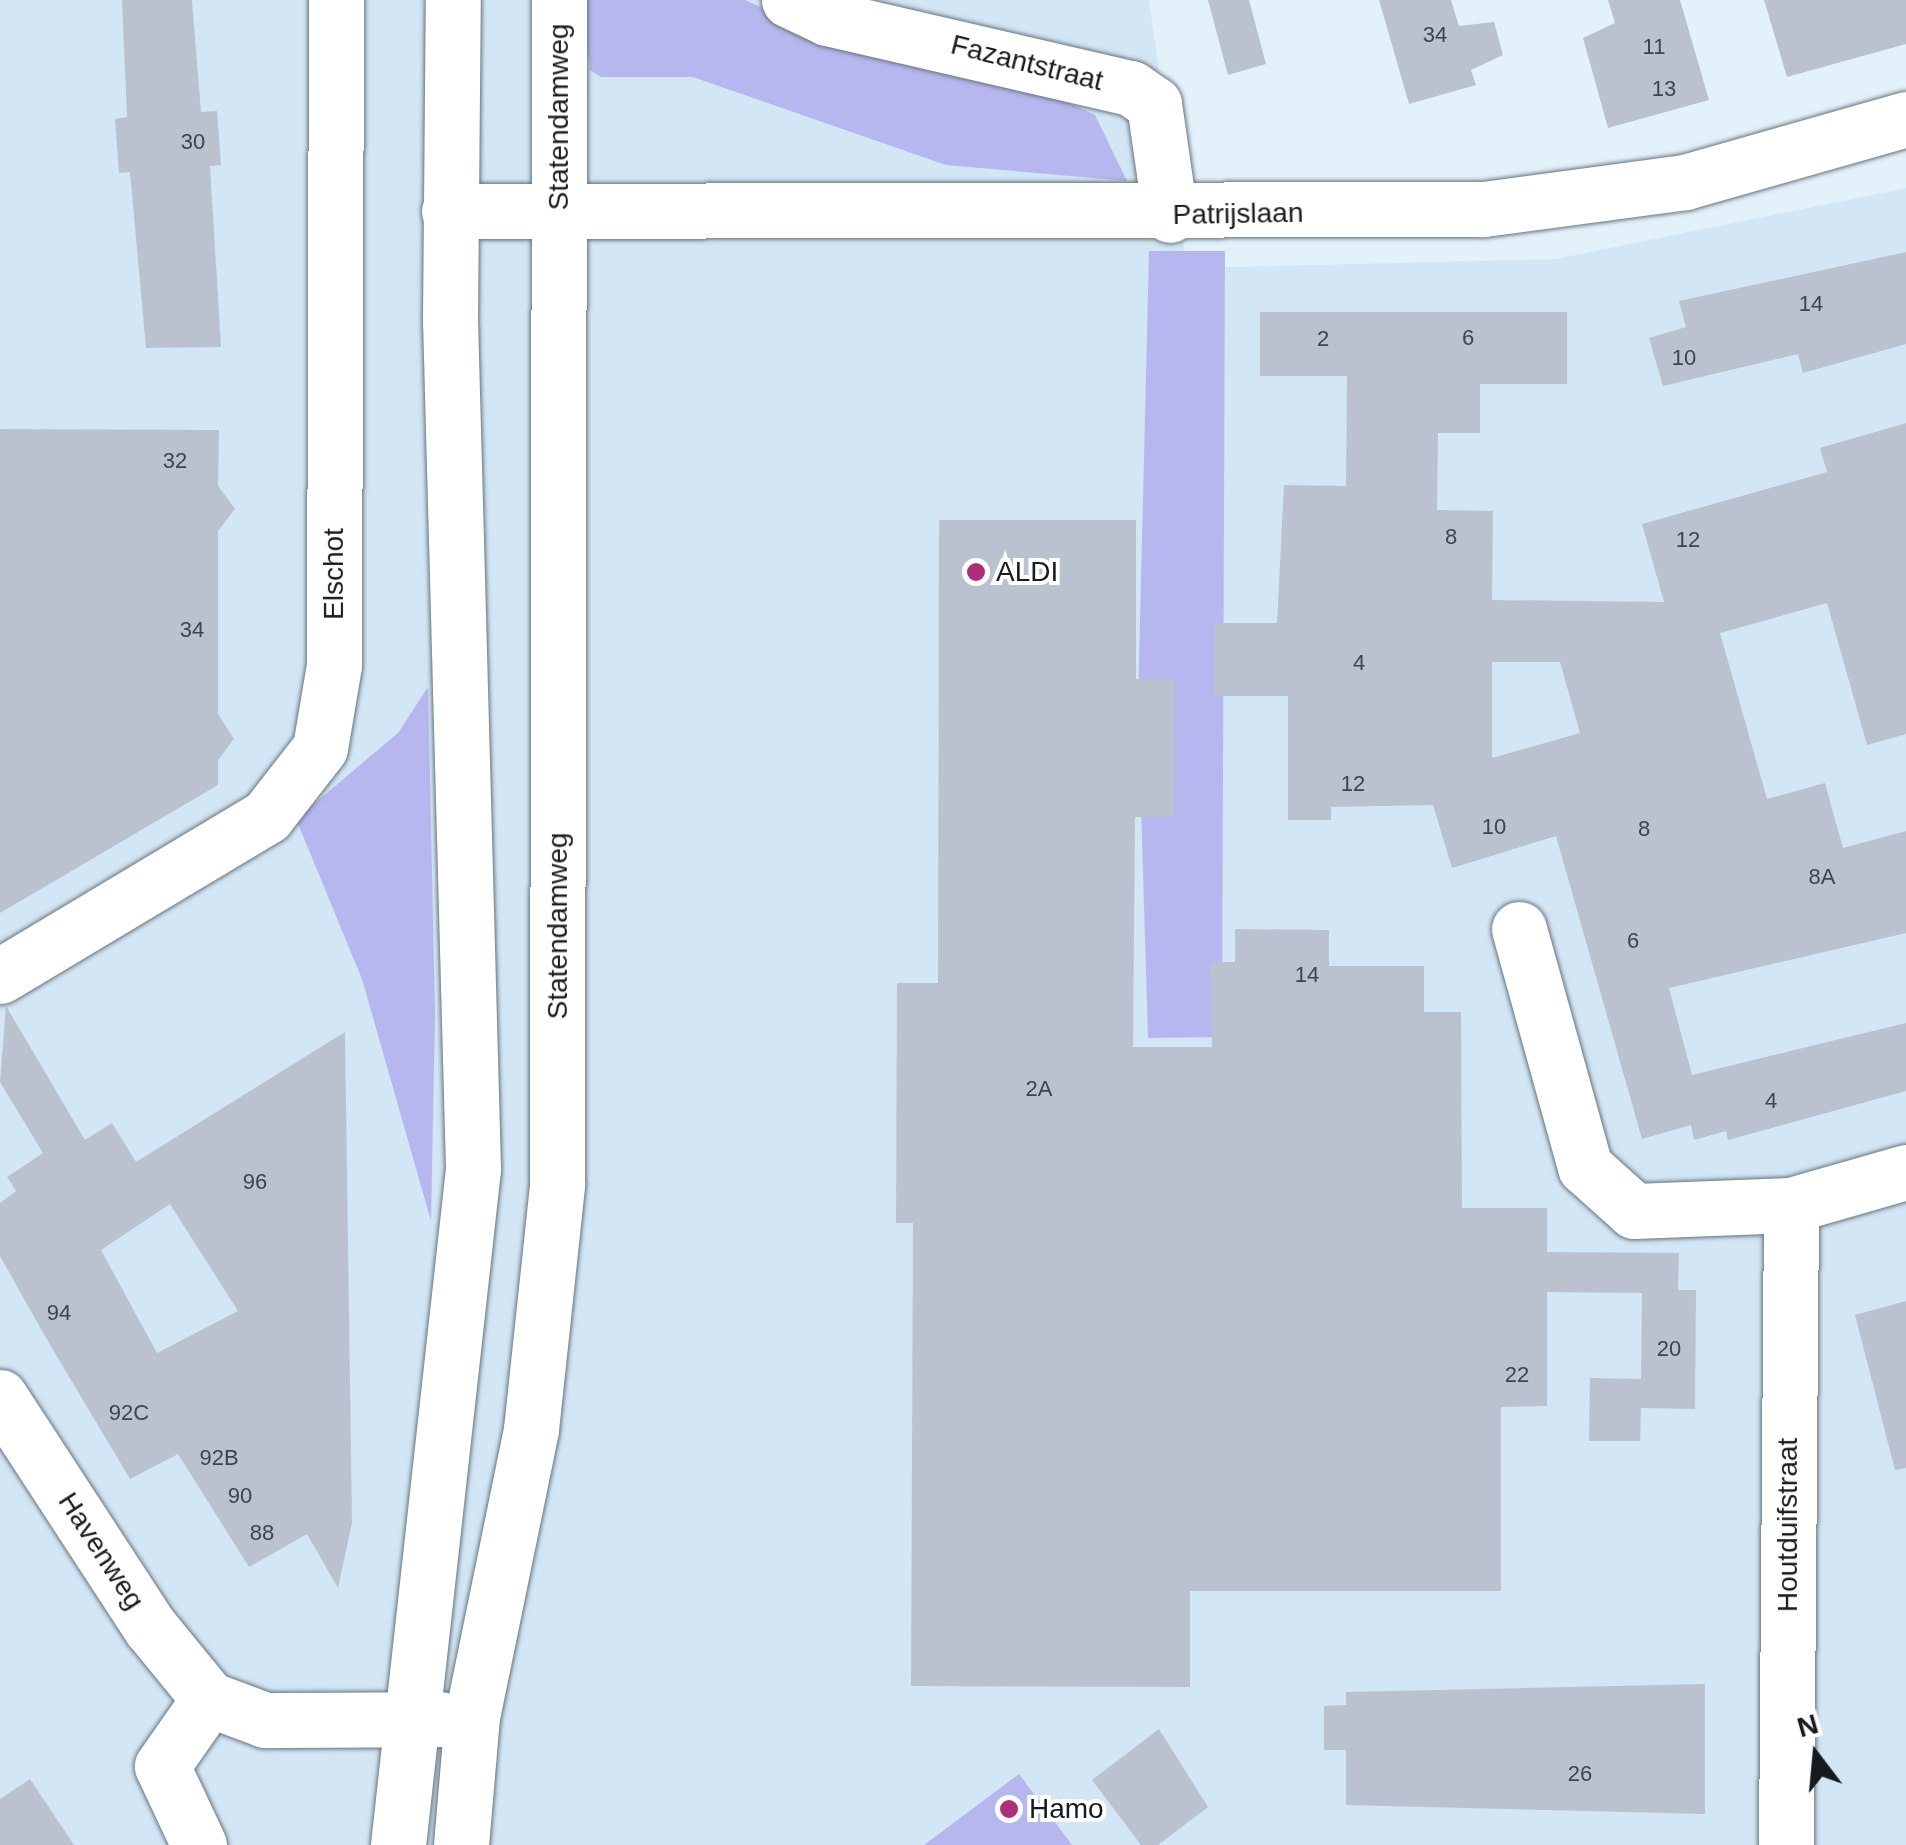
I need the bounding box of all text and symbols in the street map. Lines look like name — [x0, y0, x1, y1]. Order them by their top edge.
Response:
house number: 34 — [1423, 22, 1447, 48]
street label: Statendamweg — [542, 24, 576, 210]
street label: Fazantstraat — [947, 28, 1107, 98]
house number: 11 — [1643, 34, 1665, 60]
house number: 13 — [1652, 76, 1676, 102]
house number: 30 — [181, 129, 205, 155]
street label: Patrijslaan — [1172, 196, 1304, 232]
house number: 14 — [1799, 291, 1823, 317]
house number: 6 — [1462, 325, 1474, 351]
house number: 2 — [1317, 326, 1329, 352]
house number: 10 — [1672, 345, 1696, 371]
house number: 32 — [163, 448, 187, 474]
house number: 8 — [1445, 524, 1457, 550]
house number: 12 — [1676, 527, 1700, 553]
street label: Elschot — [317, 528, 351, 620]
place label: ALDI — [996, 555, 1058, 589]
marker: ALDI — [965, 561, 987, 583]
house number: 34 — [180, 617, 204, 643]
house number: 4 — [1353, 650, 1365, 676]
house number: 12 — [1341, 771, 1365, 797]
house number: 10 — [1482, 814, 1506, 840]
house number: 8 — [1638, 816, 1650, 842]
street label: Statendamweg — [541, 833, 575, 1019]
house number: 8A — [1809, 864, 1835, 890]
house number: 6 — [1627, 928, 1639, 954]
house number: 14 — [1295, 962, 1319, 988]
house number: 2A — [1026, 1076, 1052, 1102]
house number: 4 — [1765, 1088, 1777, 1114]
house number: 96 — [243, 1169, 267, 1195]
house number: 94 — [47, 1300, 71, 1326]
house number: 20 — [1657, 1336, 1681, 1362]
house number: 22 — [1505, 1362, 1529, 1388]
house number: 92C — [109, 1400, 149, 1426]
street label: Houtduifstraat — [1771, 1438, 1805, 1612]
house number: 92B — [199, 1445, 239, 1471]
house number: 90 — [228, 1483, 252, 1509]
street label: Havenweg — [51, 1486, 151, 1616]
house number: 88 — [250, 1520, 274, 1546]
north arrow — [1766, 1705, 1866, 1805]
text: N — [1794, 1708, 1822, 1743]
house number: 26 — [1568, 1761, 1592, 1787]
place label: Hamo — [1029, 1792, 1104, 1826]
marker: Hamo — [998, 1798, 1020, 1820]

